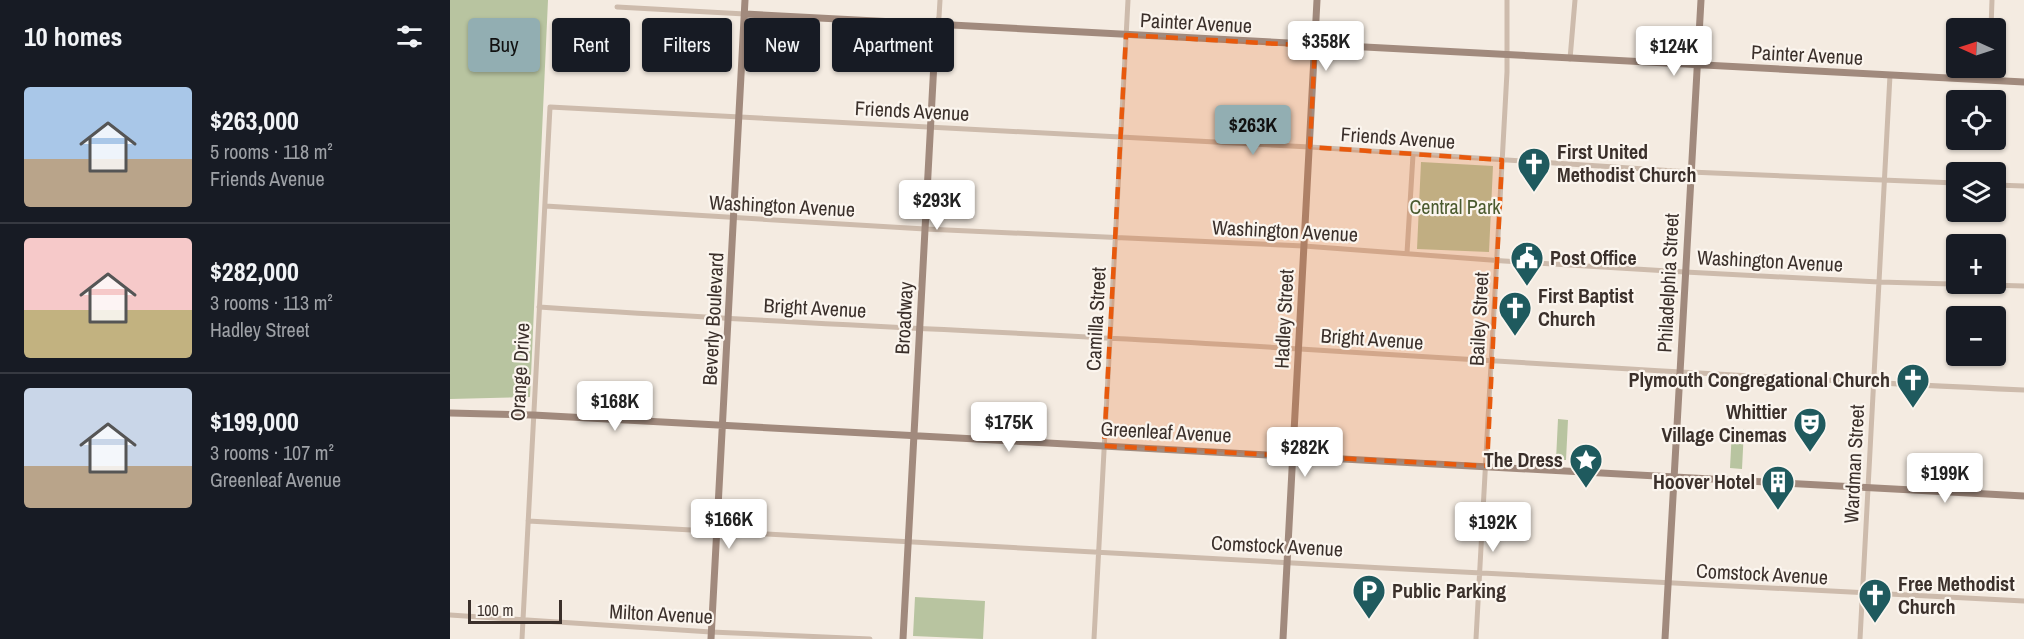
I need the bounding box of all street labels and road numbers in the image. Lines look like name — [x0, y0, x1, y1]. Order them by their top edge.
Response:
street label: Painter Avenue — [1139, 6, 1253, 39]
street label: Painter Avenue — [1750, 38, 1864, 71]
street label: Friends Avenue — [854, 94, 970, 127]
street label: Friends Avenue — [1340, 120, 1456, 155]
street label: Washington Avenue — [708, 188, 856, 223]
street label: Philadelphia Street — [1650, 212, 1685, 353]
street label: Washington Avenue — [1211, 213, 1359, 248]
street label: Washington Avenue — [1696, 243, 1844, 278]
street label: Beverly Boulevard — [696, 252, 729, 386]
street label: Camilla Street — [1079, 266, 1112, 372]
street label: Hadley Street — [1267, 268, 1300, 369]
street label: Bailey Street — [1463, 271, 1494, 367]
street label: Broadway — [888, 280, 919, 355]
street label: Bright Avenue — [763, 291, 867, 324]
street label: Bright Avenue — [1320, 321, 1424, 356]
street label: Orange Drive — [503, 322, 536, 422]
street label: Wardman Street — [1837, 404, 1870, 524]
street label: Greenleaf Avenue — [1100, 415, 1232, 448]
street label: Comstock Avenue — [1210, 529, 1344, 562]
street label: Comstock Avenue — [1695, 557, 1829, 590]
street label: Milton Avenue — [609, 597, 713, 630]

